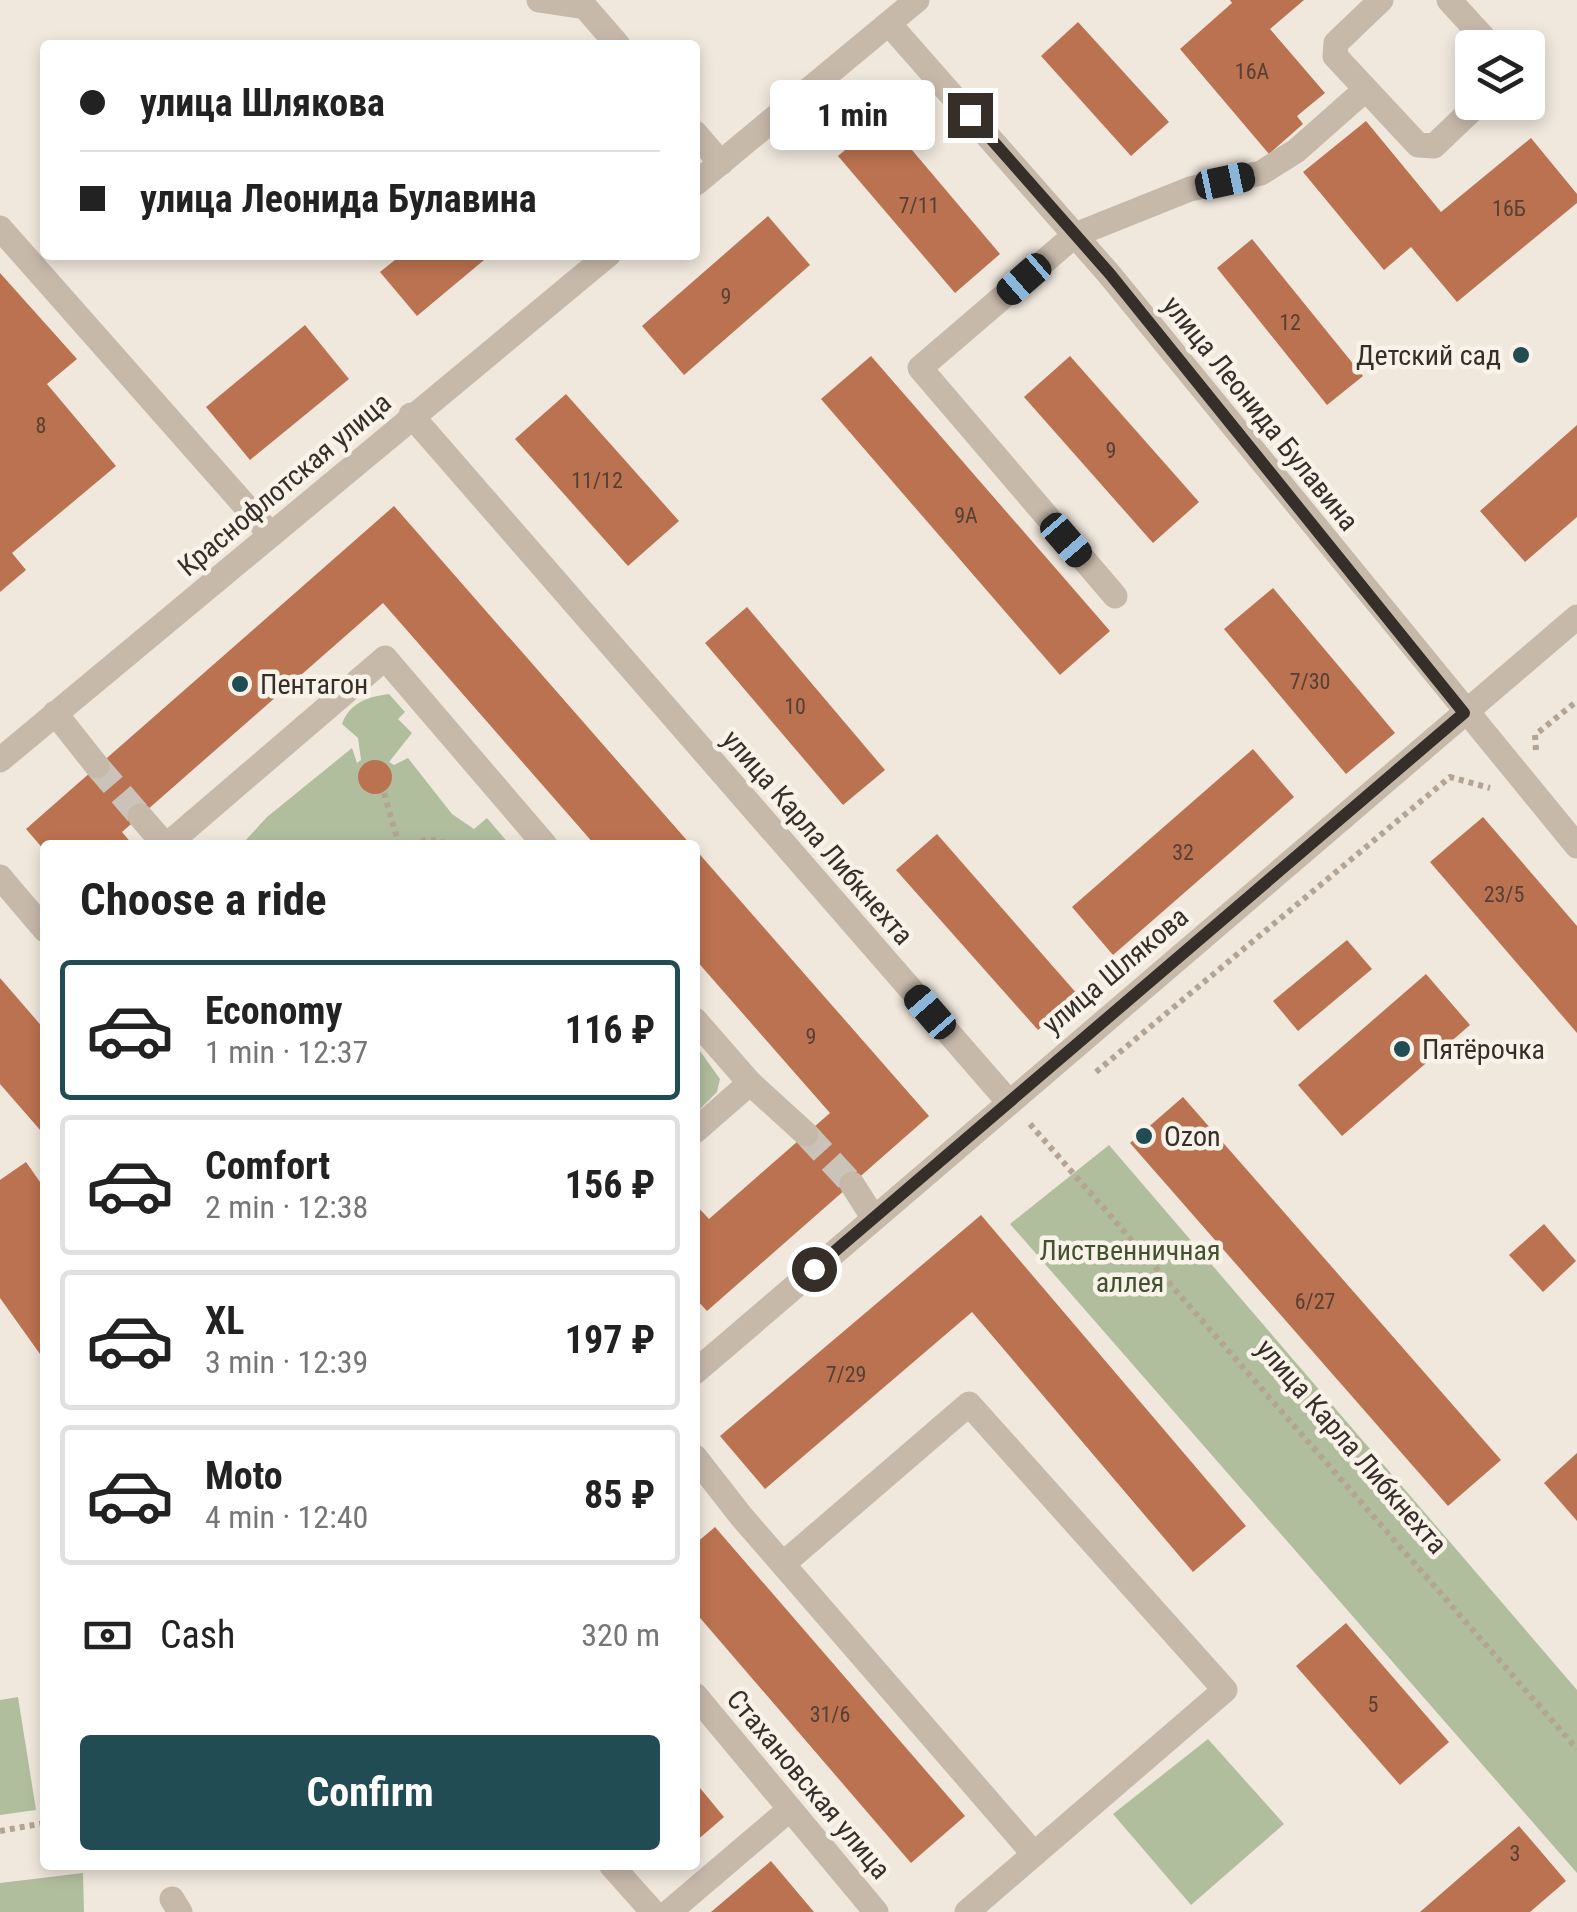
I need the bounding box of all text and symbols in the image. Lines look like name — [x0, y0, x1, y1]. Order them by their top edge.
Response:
map controls — [1455, 30, 1545, 120]
button: layers — [1455, 30, 1545, 120]
house number: 16А — [1235, 59, 1270, 84]
callout: 1 min — [770, 80, 935, 150]
text: улица Шлякова — [140, 81, 385, 125]
route end — [948, 93, 993, 138]
text: 1 min — [817, 96, 888, 134]
car — [1193, 160, 1257, 202]
text: улица Леонида Булавина — [140, 177, 537, 221]
house number: 7/11 — [899, 193, 939, 218]
house number: 16Б — [1492, 196, 1526, 221]
car — [992, 248, 1056, 310]
house number: 9 — [721, 284, 731, 309]
street label: улица Леонида Булавина — [1156, 289, 1365, 537]
house number: 12 — [1279, 310, 1301, 335]
place label: Детский сад — [1356, 339, 1501, 372]
marker: Детский сад — [1510, 344, 1532, 366]
street label: Краснофлотская улица — [171, 386, 397, 583]
house number: 8 — [36, 413, 46, 438]
house number: 9 — [1106, 438, 1116, 463]
house number: 11/12 — [571, 468, 623, 493]
house number: 9А — [954, 503, 978, 528]
car — [1035, 508, 1097, 572]
place label: Пентагон — [260, 668, 368, 701]
house number: 7/30 — [1290, 669, 1330, 694]
marker: Пентагон — [229, 673, 251, 695]
house number: 10 — [784, 694, 806, 719]
street label: улица Карла Либкнехта — [715, 723, 920, 952]
house number: 32 — [1172, 840, 1194, 865]
text: Choose a ride — [80, 873, 327, 926]
house number: 23/5 — [1484, 882, 1524, 907]
street label: улица Шлякова — [1036, 900, 1195, 1041]
car — [899, 980, 961, 1044]
icon: car — [85, 985, 175, 1075]
text: Economy — [205, 989, 342, 1033]
text: 116 ₽ — [565, 1008, 655, 1052]
house number: 9 — [806, 1024, 816, 1049]
text: 1 min · 12:37 — [205, 1033, 368, 1071]
place label: Пятёрочка — [1422, 1033, 1545, 1066]
marker: Пятёрочка — [1391, 1038, 1413, 1060]
place label: Ozon — [1164, 1120, 1221, 1153]
marker: Ozon — [1133, 1125, 1155, 1147]
icon: car — [85, 1140, 175, 1230]
text: Comfort — [205, 1144, 330, 1188]
text: 156 ₽ — [565, 1163, 655, 1207]
text: 2 min · 12:38 — [205, 1188, 368, 1226]
park label: Лиственничная аллея — [1040, 1234, 1220, 1299]
route start — [792, 1247, 837, 1292]
house number: 6/27 — [1295, 1289, 1335, 1314]
icon: car — [85, 1295, 175, 1385]
text: XL — [205, 1299, 244, 1343]
text: 197 ₽ — [565, 1318, 655, 1362]
street label: улица Карла Либкнехта — [1249, 1332, 1454, 1561]
text: 3 min · 12:39 — [205, 1343, 368, 1381]
house number: 7/29 — [826, 1362, 866, 1387]
icon: car — [85, 1450, 175, 1540]
text: Moto — [205, 1454, 283, 1498]
text: 85 ₽ — [584, 1473, 655, 1517]
text: 4 min · 12:40 — [205, 1498, 368, 1536]
icon: cash — [80, 1608, 135, 1663]
text: Cash — [160, 1613, 235, 1657]
text: 320 m — [581, 1616, 660, 1654]
street label: Стахановская улица — [720, 1683, 897, 1886]
house number: 5 — [1368, 1692, 1378, 1717]
house number: 31/6 — [810, 1702, 850, 1727]
button: Confirm — [80, 1735, 660, 1850]
house number: 3 — [1510, 1841, 1520, 1866]

